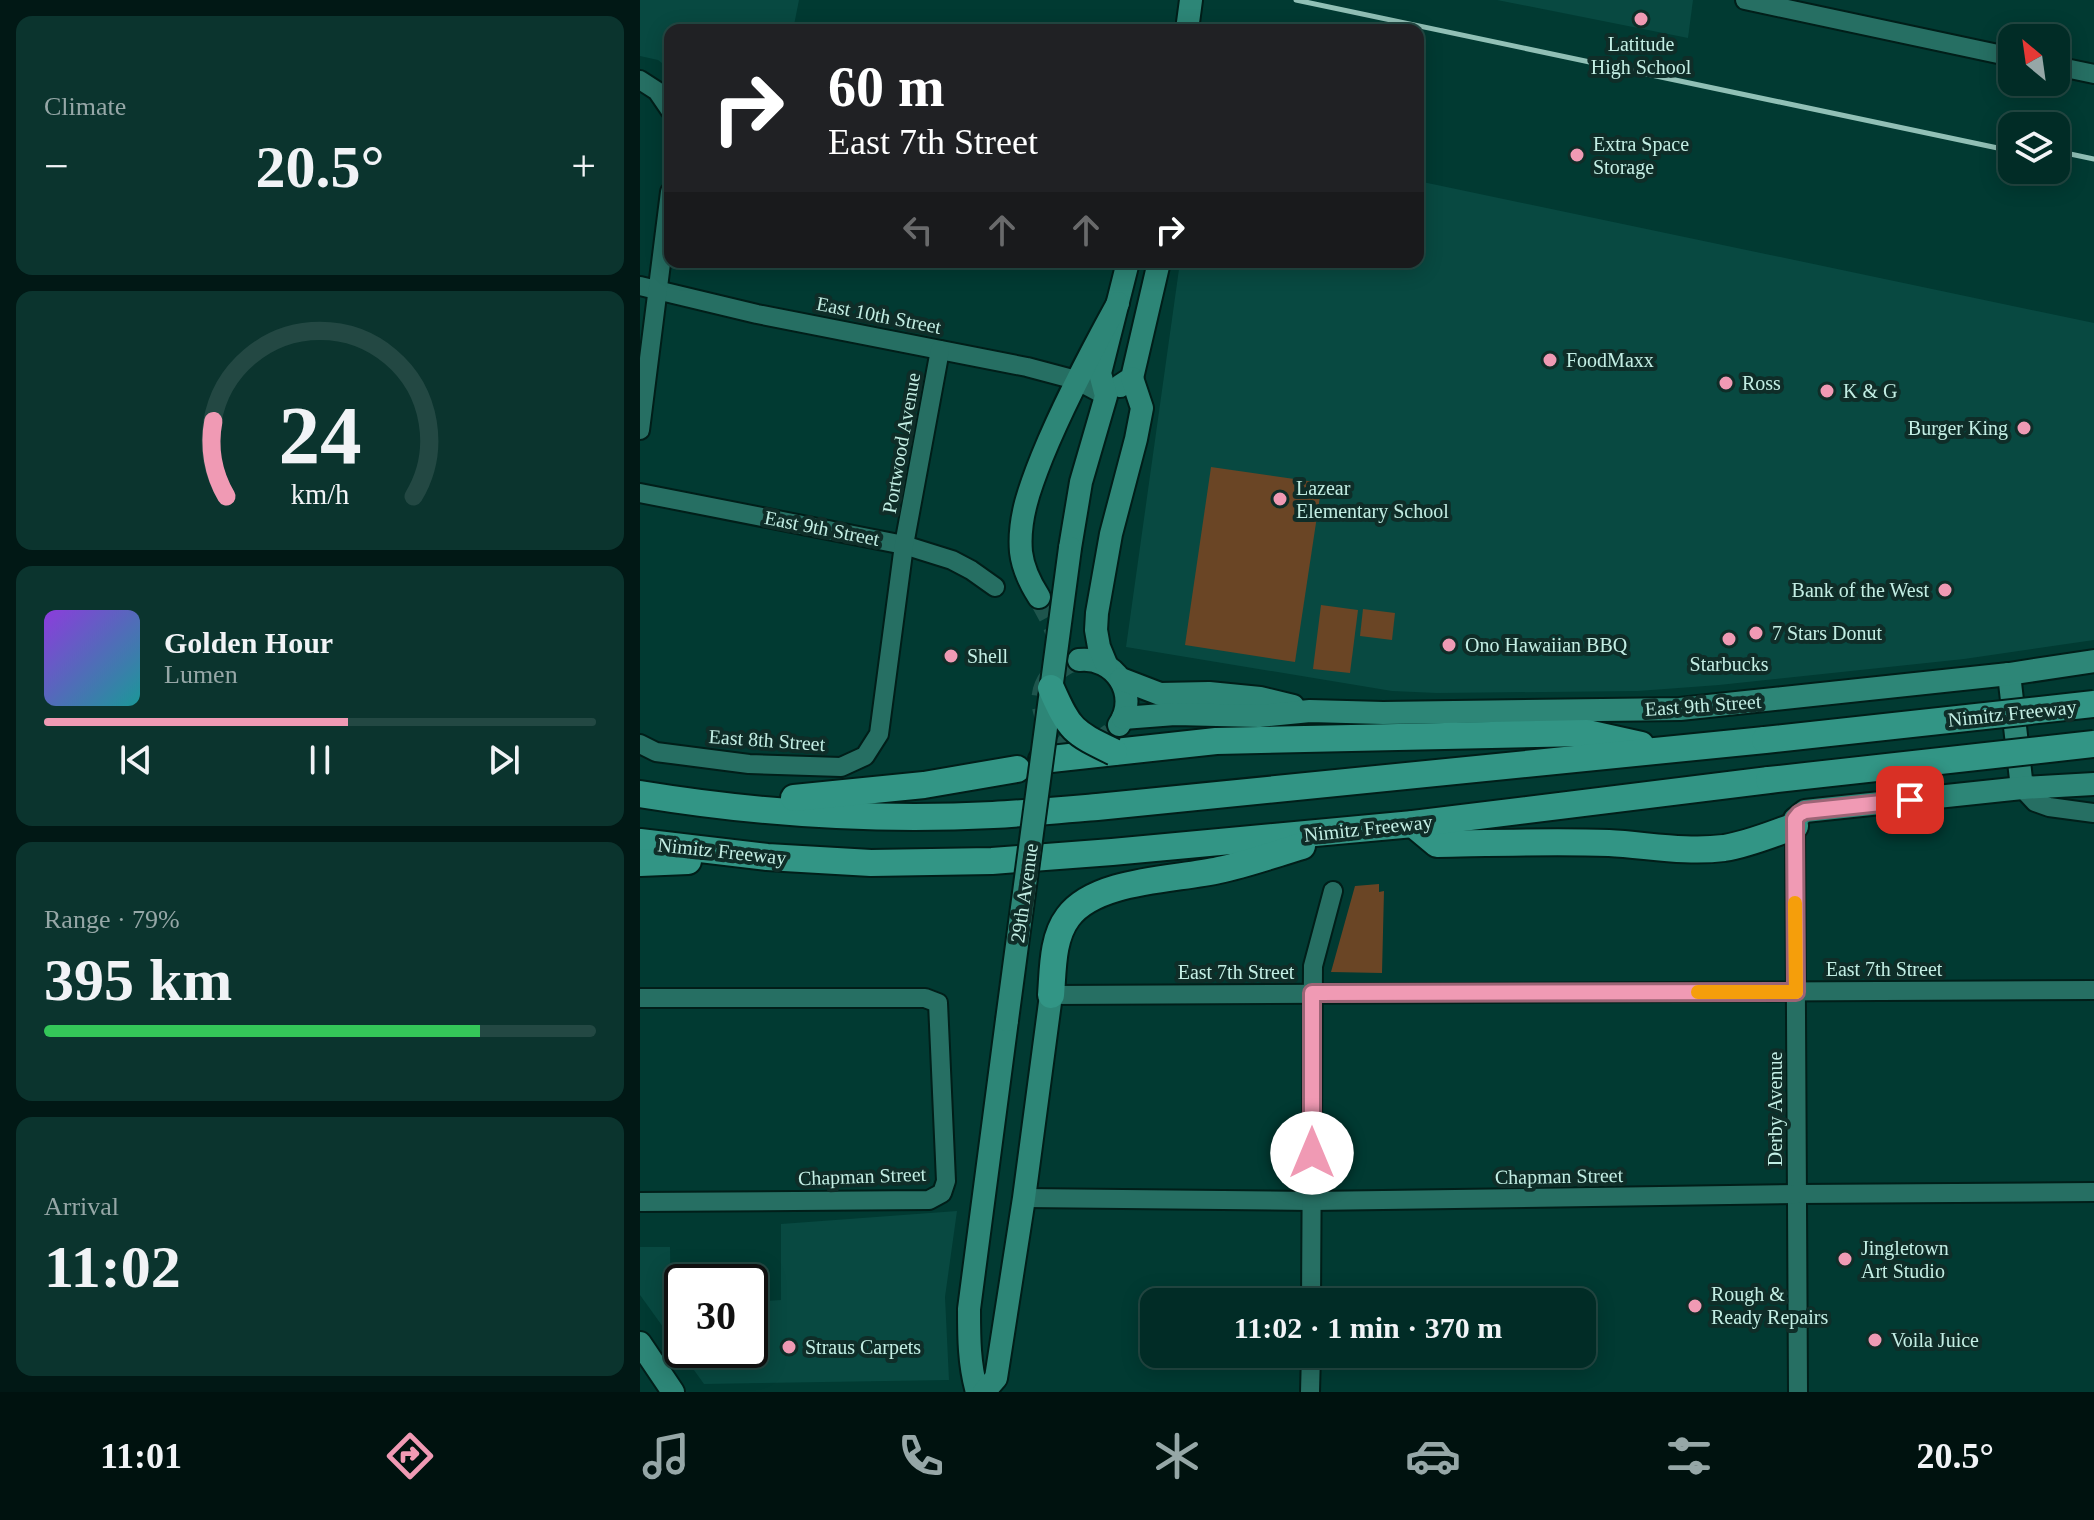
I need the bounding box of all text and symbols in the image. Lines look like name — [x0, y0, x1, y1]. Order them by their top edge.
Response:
marker: Latitude High School — [1632, 10, 1650, 28]
north arrow — [1998, 24, 2070, 96]
map controls — [1998, 24, 2070, 184]
place label: Latitude High School — [1591, 33, 1692, 79]
icon: right — [696, 56, 800, 160]
text: 60 m — [828, 56, 945, 118]
text: Climate — [44, 92, 126, 121]
button: layers — [1998, 112, 2070, 184]
text: East 7th Street — [828, 122, 1038, 162]
place label: Extra Space Storage — [1593, 133, 1689, 179]
text: 20.5° — [256, 134, 385, 200]
text: − — [44, 142, 69, 191]
text: + — [571, 142, 596, 191]
marker: Extra Space Storage — [1568, 146, 1586, 164]
icon: left — [896, 208, 940, 252]
icon: ahead — [980, 208, 1024, 252]
icon: ahead — [1064, 208, 1108, 252]
icon: right — [1148, 208, 1192, 252]
street label: East 10th Street — [815, 292, 944, 338]
place label: FoodMaxx — [1566, 349, 1654, 371]
marker: FoodMaxx — [1541, 351, 1559, 369]
street label: Portwood Avenue — [878, 371, 924, 515]
place label: Ross — [1742, 372, 1781, 394]
marker: Ross — [1717, 374, 1735, 392]
place label: K & G — [1843, 380, 1897, 402]
marker: K & G — [1818, 382, 1836, 400]
text: 24 — [278, 388, 362, 480]
place label: Burger King — [1908, 417, 2008, 440]
marker: Burger King — [2015, 419, 2033, 437]
place label: Lazear Elementary School — [1296, 477, 1449, 523]
text: km/h — [291, 479, 349, 510]
marker: Lazear Elementary School — [1271, 490, 1289, 508]
street label: East 9th Street — [763, 506, 882, 550]
place label: Bank of the West — [1792, 579, 1929, 601]
marker: Bank of the West — [1936, 581, 1954, 599]
place label: 7 Stars Donut — [1772, 622, 1882, 644]
marker: 7 Stars Donut — [1747, 624, 1765, 642]
text: Golden Hour — [164, 626, 333, 659]
marker: Starbucks — [1720, 630, 1738, 648]
place label: Ono Hawaiian BBQ — [1465, 634, 1628, 656]
marker: Ono Hawaiian BBQ — [1440, 636, 1458, 654]
place label: Shell — [967, 645, 1009, 667]
marker: Shell — [942, 647, 960, 665]
place label: Starbucks — [1690, 653, 1769, 675]
text: Lumen — [164, 660, 238, 689]
street label: East 9th Street — [1644, 690, 1762, 720]
street label: Nimitz Freeway — [1947, 695, 2078, 732]
street label: East 8th Street — [708, 725, 826, 755]
icon: previous — [114, 738, 158, 782]
icon: pause — [298, 738, 342, 782]
icon: next — [482, 738, 526, 782]
pin — [1876, 766, 1944, 834]
icon: arrive — [1888, 778, 1932, 822]
street label: Nimitz Freeway — [1303, 810, 1434, 847]
street label: Nimitz Freeway — [656, 833, 787, 870]
street label: 29th Avenue — [1006, 842, 1042, 944]
text: Range · 79% — [44, 905, 180, 934]
text: 395 km — [44, 947, 232, 1013]
street label: East 7th Street — [1826, 958, 1943, 980]
street label: East 7th Street — [1178, 961, 1295, 983]
street label: Derby Avenue — [1764, 1052, 1787, 1166]
position arrow — [1270, 1111, 1354, 1195]
street label: Chapman Street — [797, 1163, 927, 1190]
street label: Chapman Street — [1495, 1164, 1624, 1189]
text: Arrival — [44, 1192, 119, 1221]
text: 11:02 — [44, 1234, 181, 1300]
place label: Jingletown Art Studio — [1861, 1237, 1949, 1282]
marker: Jingletown Art Studio — [1836, 1250, 1854, 1268]
speed limit sign: 30 — [664, 1264, 768, 1368]
place label: Rough & Ready Repairs — [1711, 1283, 1828, 1329]
marker: Rough & Ready Repairs — [1686, 1297, 1704, 1315]
text: 11:02 · 1 min · 370 m — [1234, 1311, 1502, 1344]
place label: Voila Juice — [1891, 1329, 1979, 1351]
marker: Voila Juice — [1866, 1331, 1884, 1349]
place label: Straus Carpets — [805, 1336, 921, 1359]
marker: Straus Carpets — [780, 1338, 798, 1356]
icon: directions — [382, 1428, 438, 1484]
icon: music — [638, 1428, 694, 1484]
icon: phone — [893, 1428, 949, 1484]
icon: climate — [1149, 1428, 1205, 1484]
icon: car — [1405, 1428, 1461, 1484]
icon: filters — [1661, 1428, 1717, 1484]
text: 11:01 — [100, 1436, 182, 1476]
text: 20.5° — [1917, 1436, 1994, 1476]

